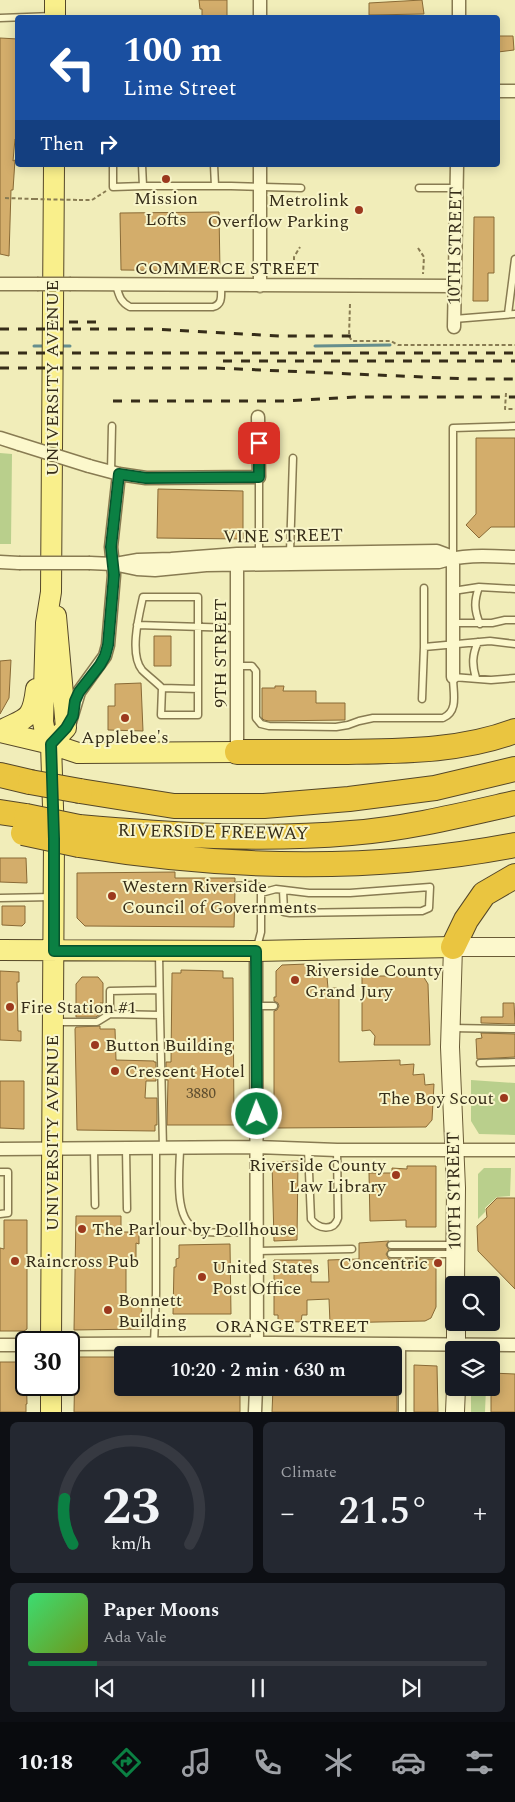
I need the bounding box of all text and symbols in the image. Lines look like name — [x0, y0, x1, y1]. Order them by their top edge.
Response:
text: 100 m — [123, 24, 222, 77]
icon: left — [40, 35, 105, 100]
text: Lime Street — [123, 72, 237, 105]
text: Then — [40, 130, 84, 159]
icon: right — [94, 130, 122, 158]
marker: Mission Lofts — [160, 173, 172, 185]
place label: Mission Lofts — [134, 185, 198, 233]
place label: Metrolink Overflow Parking — [208, 187, 349, 235]
street label: 10TH STREET — [440, 187, 470, 305]
marker: Metrolink Overflow Parking — [353, 204, 365, 216]
street label: COMMERCE STREET — [135, 255, 319, 282]
street label: UNIVERSITY AVENUE — [39, 280, 66, 476]
pin — [238, 422, 280, 464]
icon: arrive — [245, 429, 273, 457]
street label: VINE STREET — [223, 521, 343, 551]
street label: 9TH STREET — [207, 598, 234, 708]
marker: Applebee's — [119, 712, 131, 724]
place label: Applebee's — [81, 724, 169, 751]
street label: RIVERSIDE FREEWAY — [117, 817, 309, 847]
place label: Western Riverside Council of Governments — [122, 873, 317, 921]
marker: Western Riverside Council of Governments — [106, 890, 118, 902]
place label: Riverside County Grand Jury — [305, 957, 443, 1005]
marker: Riverside County Grand Jury — [289, 974, 301, 986]
place label: Fire Station #1 — [20, 994, 136, 1021]
marker: Fire Station #1 — [4, 1001, 16, 1013]
place label: Button Building — [105, 1032, 233, 1059]
street label: UNIVERSITY AVENUE — [39, 1035, 66, 1231]
marker: Button Building — [89, 1039, 101, 1051]
place label: Crescent Hotel — [125, 1058, 245, 1085]
marker: Crescent Hotel — [109, 1065, 121, 1077]
house number: 3880 — [186, 1082, 216, 1105]
place label: The Boy Scout — [379, 1085, 494, 1112]
position arrow — [230, 1087, 282, 1139]
marker: The Boy Scout — [498, 1092, 510, 1104]
street label: 10TH STREET — [439, 1132, 469, 1250]
place label: Riverside County Law Library — [249, 1152, 387, 1200]
marker: Riverside County Law Library — [390, 1169, 402, 1181]
place label: The Parlour by Dollhouse — [92, 1216, 296, 1243]
marker: The Parlour by Dollhouse — [76, 1223, 88, 1235]
place label: Raincross Pub — [25, 1248, 139, 1275]
place label: Concentric — [339, 1250, 428, 1277]
place label: United States Post Office — [212, 1254, 320, 1302]
marker: Raincross Pub — [9, 1255, 21, 1267]
marker: Concentric — [432, 1257, 444, 1269]
marker: United States Post Office — [196, 1271, 208, 1283]
map controls — [445, 1276, 500, 1396]
button: search — [445, 1276, 500, 1331]
place label: Bonnett Building — [118, 1287, 187, 1335]
marker: Bonnett Building — [102, 1304, 114, 1316]
street label: ORANGE STREET — [215, 1313, 369, 1340]
speed limit sign: 30 — [15, 1331, 80, 1396]
button: layers — [445, 1341, 500, 1396]
text: 10:20 · 2 min · 630 m — [170, 1356, 346, 1385]
text: Climate — [281, 1460, 337, 1484]
text: 23 — [102, 1468, 160, 1547]
text: 21.5° — [339, 1483, 429, 1541]
text: − — [281, 1492, 295, 1535]
text: + — [473, 1492, 487, 1535]
text: km/h — [111, 1530, 151, 1557]
text: Paper Moons — [103, 1596, 219, 1625]
text: Ada Vale — [103, 1625, 167, 1649]
icon: previous — [91, 1674, 119, 1702]
icon: pause — [244, 1674, 272, 1702]
icon: next — [397, 1674, 425, 1702]
icon: directions — [109, 1745, 144, 1780]
icon: music — [179, 1745, 214, 1780]
icon: phone — [250, 1745, 285, 1780]
icon: climate — [321, 1745, 356, 1780]
icon: car — [391, 1745, 426, 1780]
icon: filters — [462, 1745, 497, 1780]
text: 10:18 — [18, 1746, 73, 1779]

